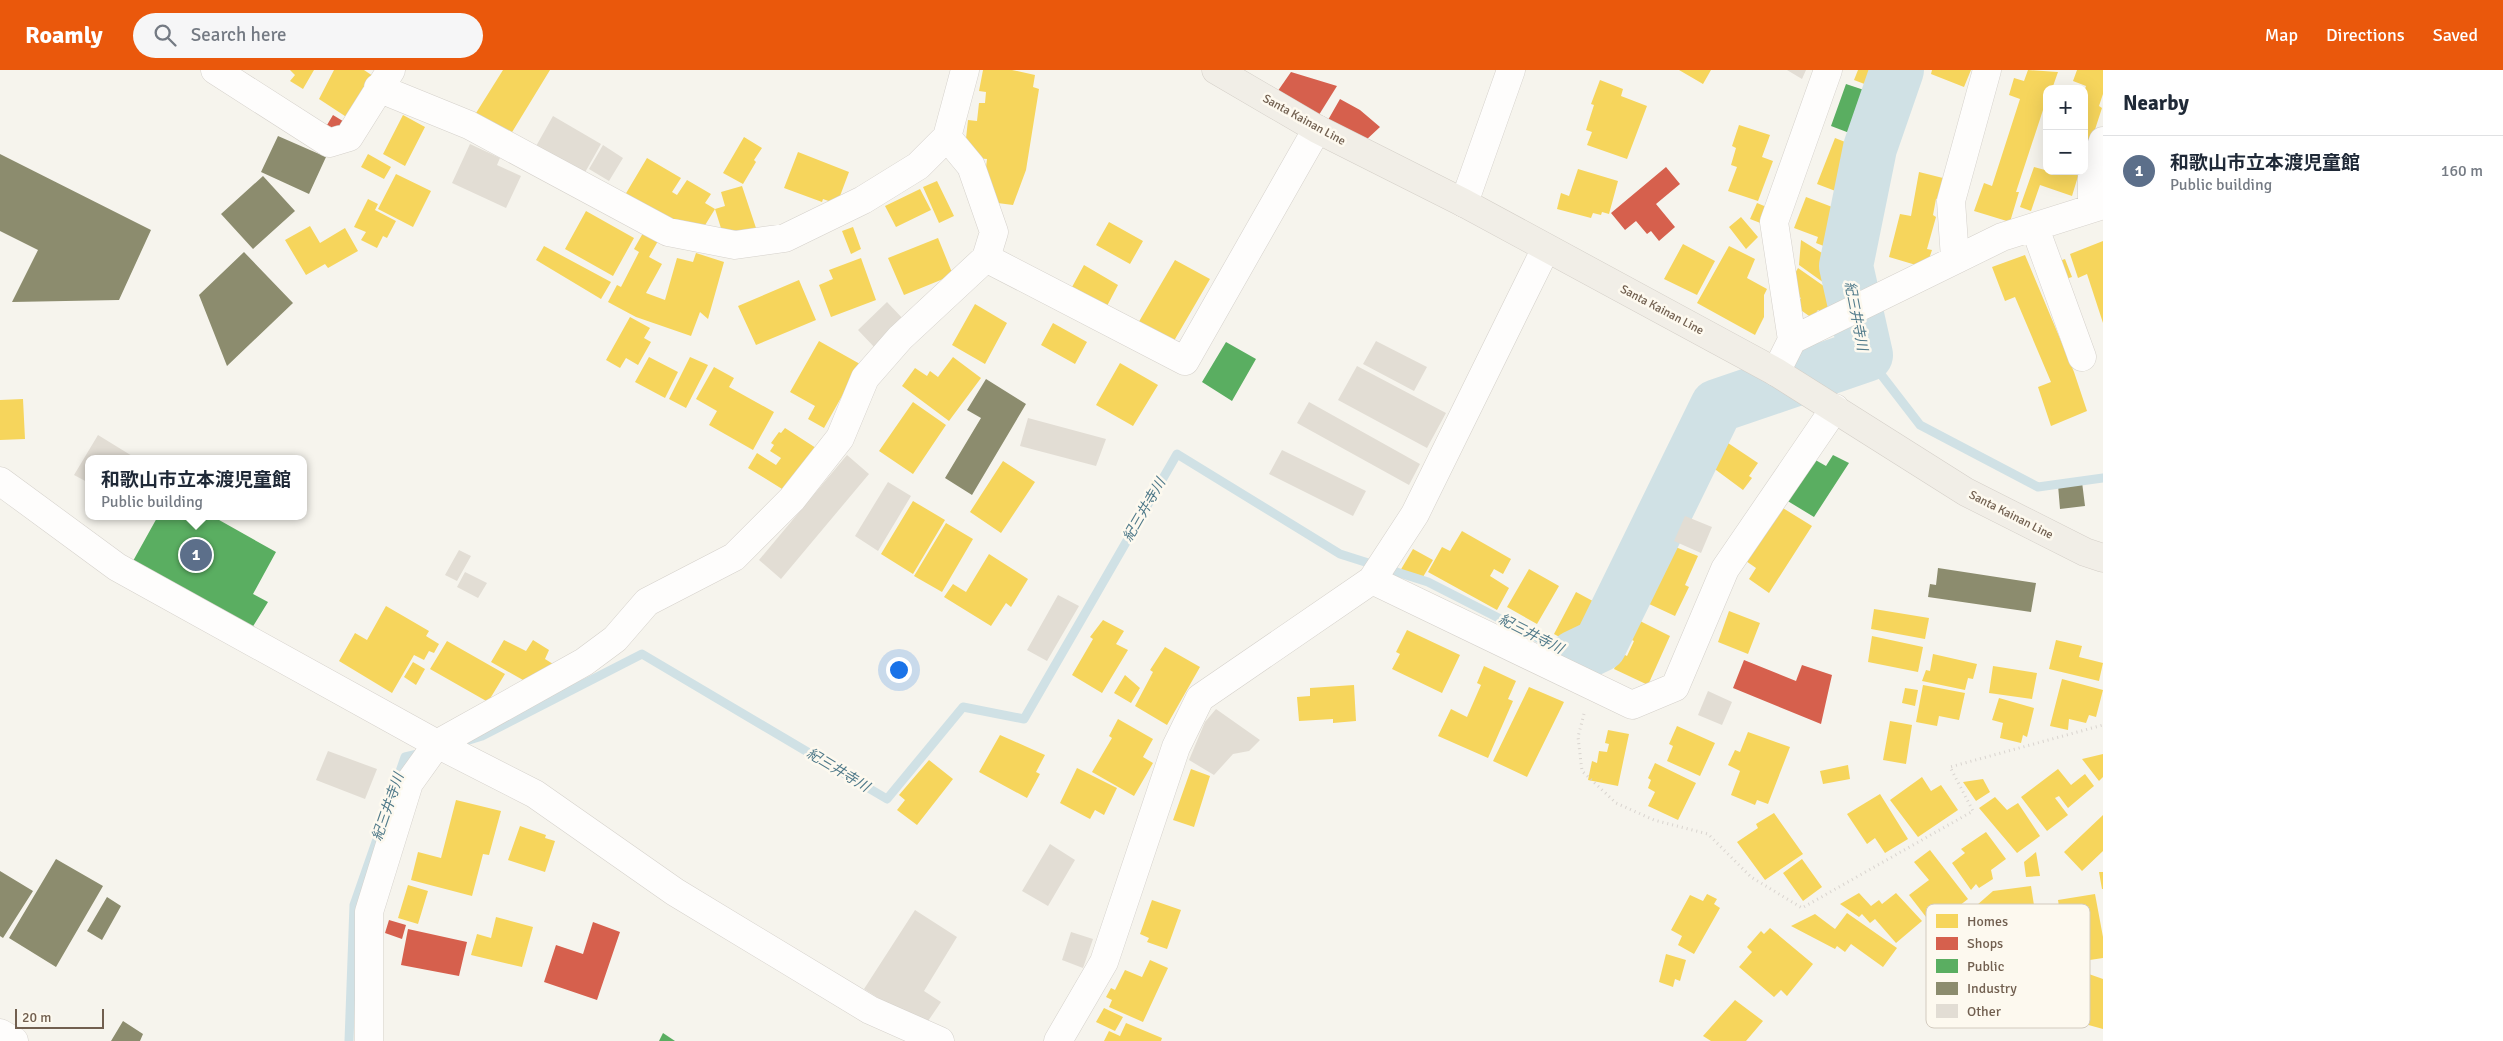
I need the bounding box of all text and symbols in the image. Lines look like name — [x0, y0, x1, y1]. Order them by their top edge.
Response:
search box — [133, 13, 483, 58]
text: Roamly — [25, 20, 103, 50]
icon: search — [151, 21, 179, 49]
text: Search here — [191, 23, 287, 47]
text: Map — [2265, 24, 2298, 46]
text: Directions — [2326, 24, 2405, 46]
text: Saved — [2433, 24, 2478, 46]
map controls — [2043, 85, 2088, 175]
button: + — [2043, 85, 2088, 130]
text: Nearby — [2123, 90, 2189, 116]
street label: Santa Kainan Line — [1260, 91, 1348, 149]
button: − — [2043, 130, 2088, 175]
text: 和歌山市立本渡児童館 — [2170, 151, 2360, 175]
text: 1 — [2135, 161, 2143, 181]
text: 160 m — [2441, 161, 2483, 181]
text: Public building — [2170, 175, 2272, 195]
water label: 紀三井寺川 — [1841, 280, 1871, 354]
street label: Santa Kainan Line — [1618, 282, 1706, 338]
popup — [85, 455, 307, 520]
text: 和歌山市立本渡児童館 — [101, 468, 291, 492]
water label: 紀三井寺川 — [1119, 474, 1170, 545]
street label: Santa Kainan Line — [1966, 487, 2056, 543]
text: Public building — [101, 492, 203, 512]
pin: 1 — [180, 536, 212, 574]
water label: 紀三井寺川 — [1496, 611, 1568, 658]
your location — [886, 657, 912, 683]
water label: 紀三井寺川 — [804, 745, 874, 796]
water label: 紀三井寺川 — [369, 769, 408, 843]
legend — [1926, 904, 2090, 1028]
text: Homes — [1967, 913, 2008, 930]
text: Shops — [1967, 935, 2003, 952]
text: Public — [1967, 958, 2005, 975]
text: Industry — [1967, 980, 2017, 997]
text: Other — [1967, 1003, 2002, 1020]
scale bar — [15, 1006, 104, 1029]
text: 20 m — [22, 1009, 51, 1026]

